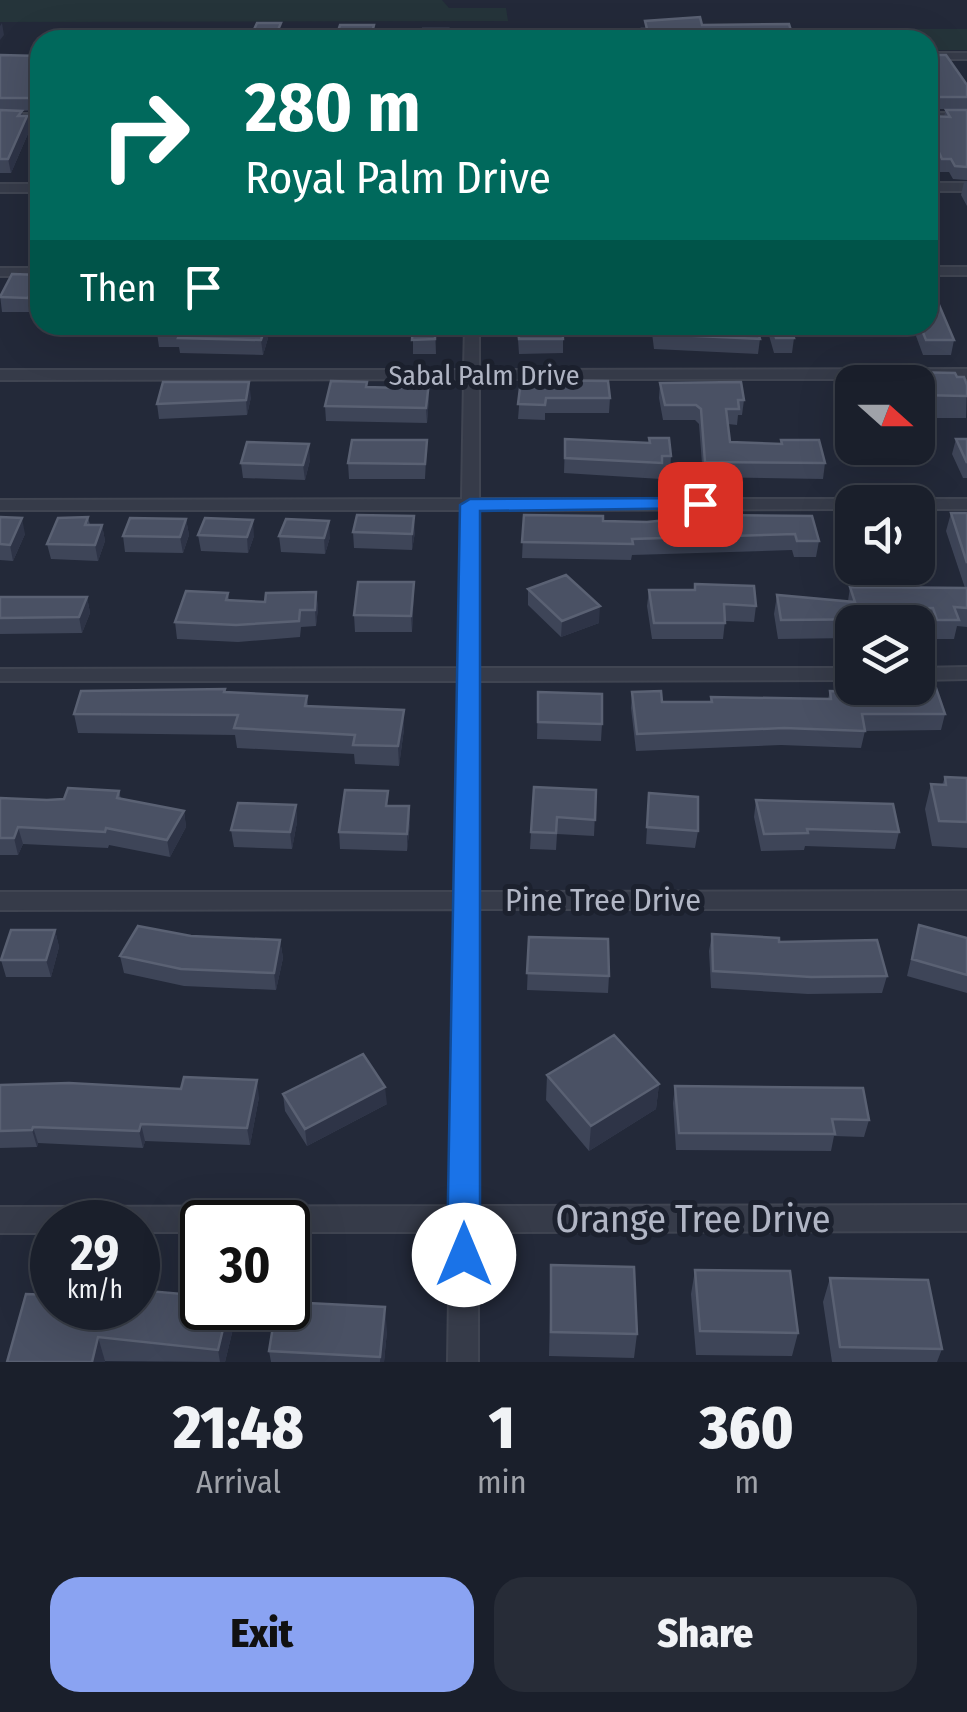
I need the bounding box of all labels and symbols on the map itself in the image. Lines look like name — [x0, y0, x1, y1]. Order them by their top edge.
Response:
street label: Sabal Palm Drive — [388, 359, 580, 392]
north arrow — [835, 365, 935, 465]
pin — [658, 462, 743, 547]
street label: Pine Tree Drive — [505, 881, 701, 919]
street label: Orange Tree Drive — [555, 1196, 831, 1242]
speed limit sign: 30 — [180, 1200, 310, 1330]
position arrow — [412, 1203, 516, 1307]

